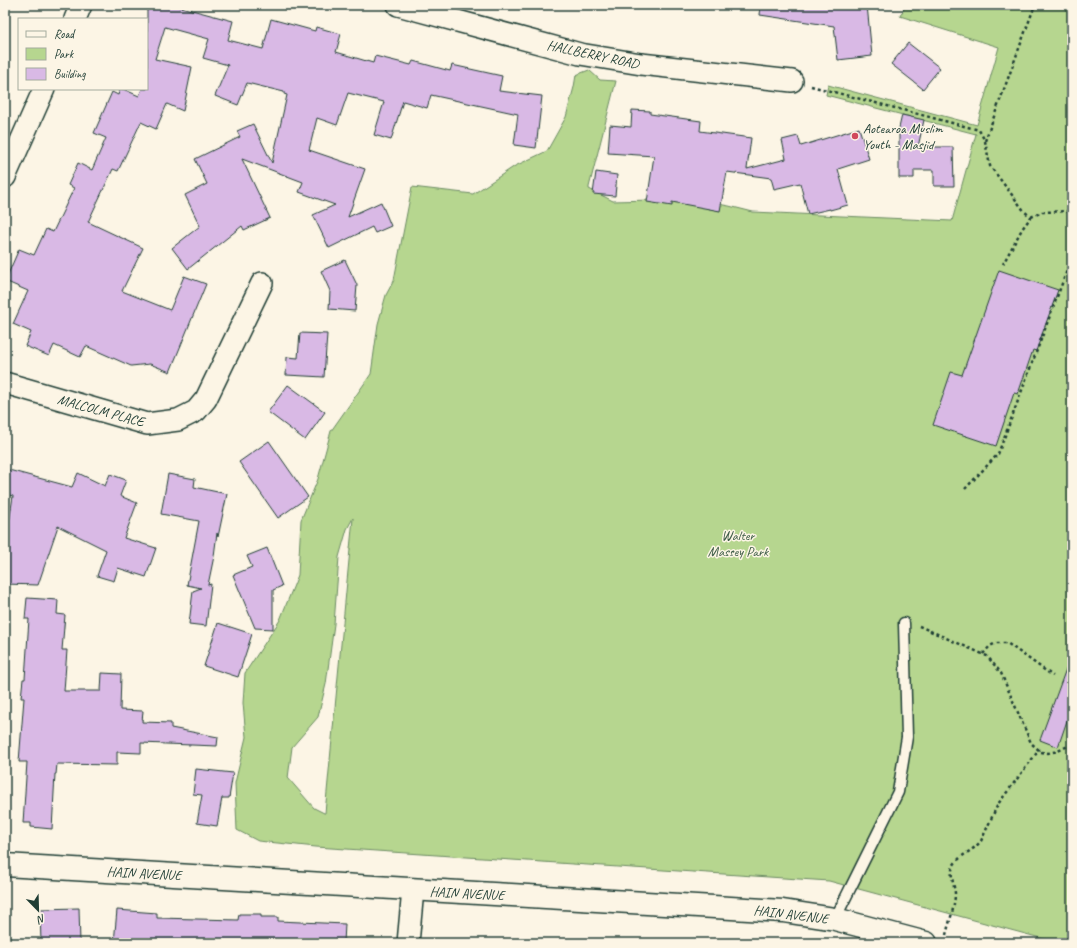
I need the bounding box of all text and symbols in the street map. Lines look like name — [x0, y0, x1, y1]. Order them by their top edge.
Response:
legend — [18, 18, 148, 90]
text: Road — [54, 26, 76, 42]
street label: HALLBERRY ROAD — [546, 36, 642, 73]
text: Park — [54, 46, 75, 62]
text: Building — [54, 66, 86, 82]
place label: Aotearoa Muslim Youth - Masjid — [863, 120, 944, 153]
marker: Aotearoa Muslim Youth - Masjid — [850, 131, 860, 141]
street label: MALCOLM PLACE — [56, 391, 147, 431]
park label: Walter Massey Park — [708, 527, 769, 560]
street label: HAIN AVENUE — [106, 863, 184, 884]
street label: HAIN AVENUE — [429, 883, 507, 904]
north arrow — [18, 890, 58, 930]
street label: HAIN AVENUE — [753, 902, 831, 928]
text: N — [34, 911, 48, 928]

